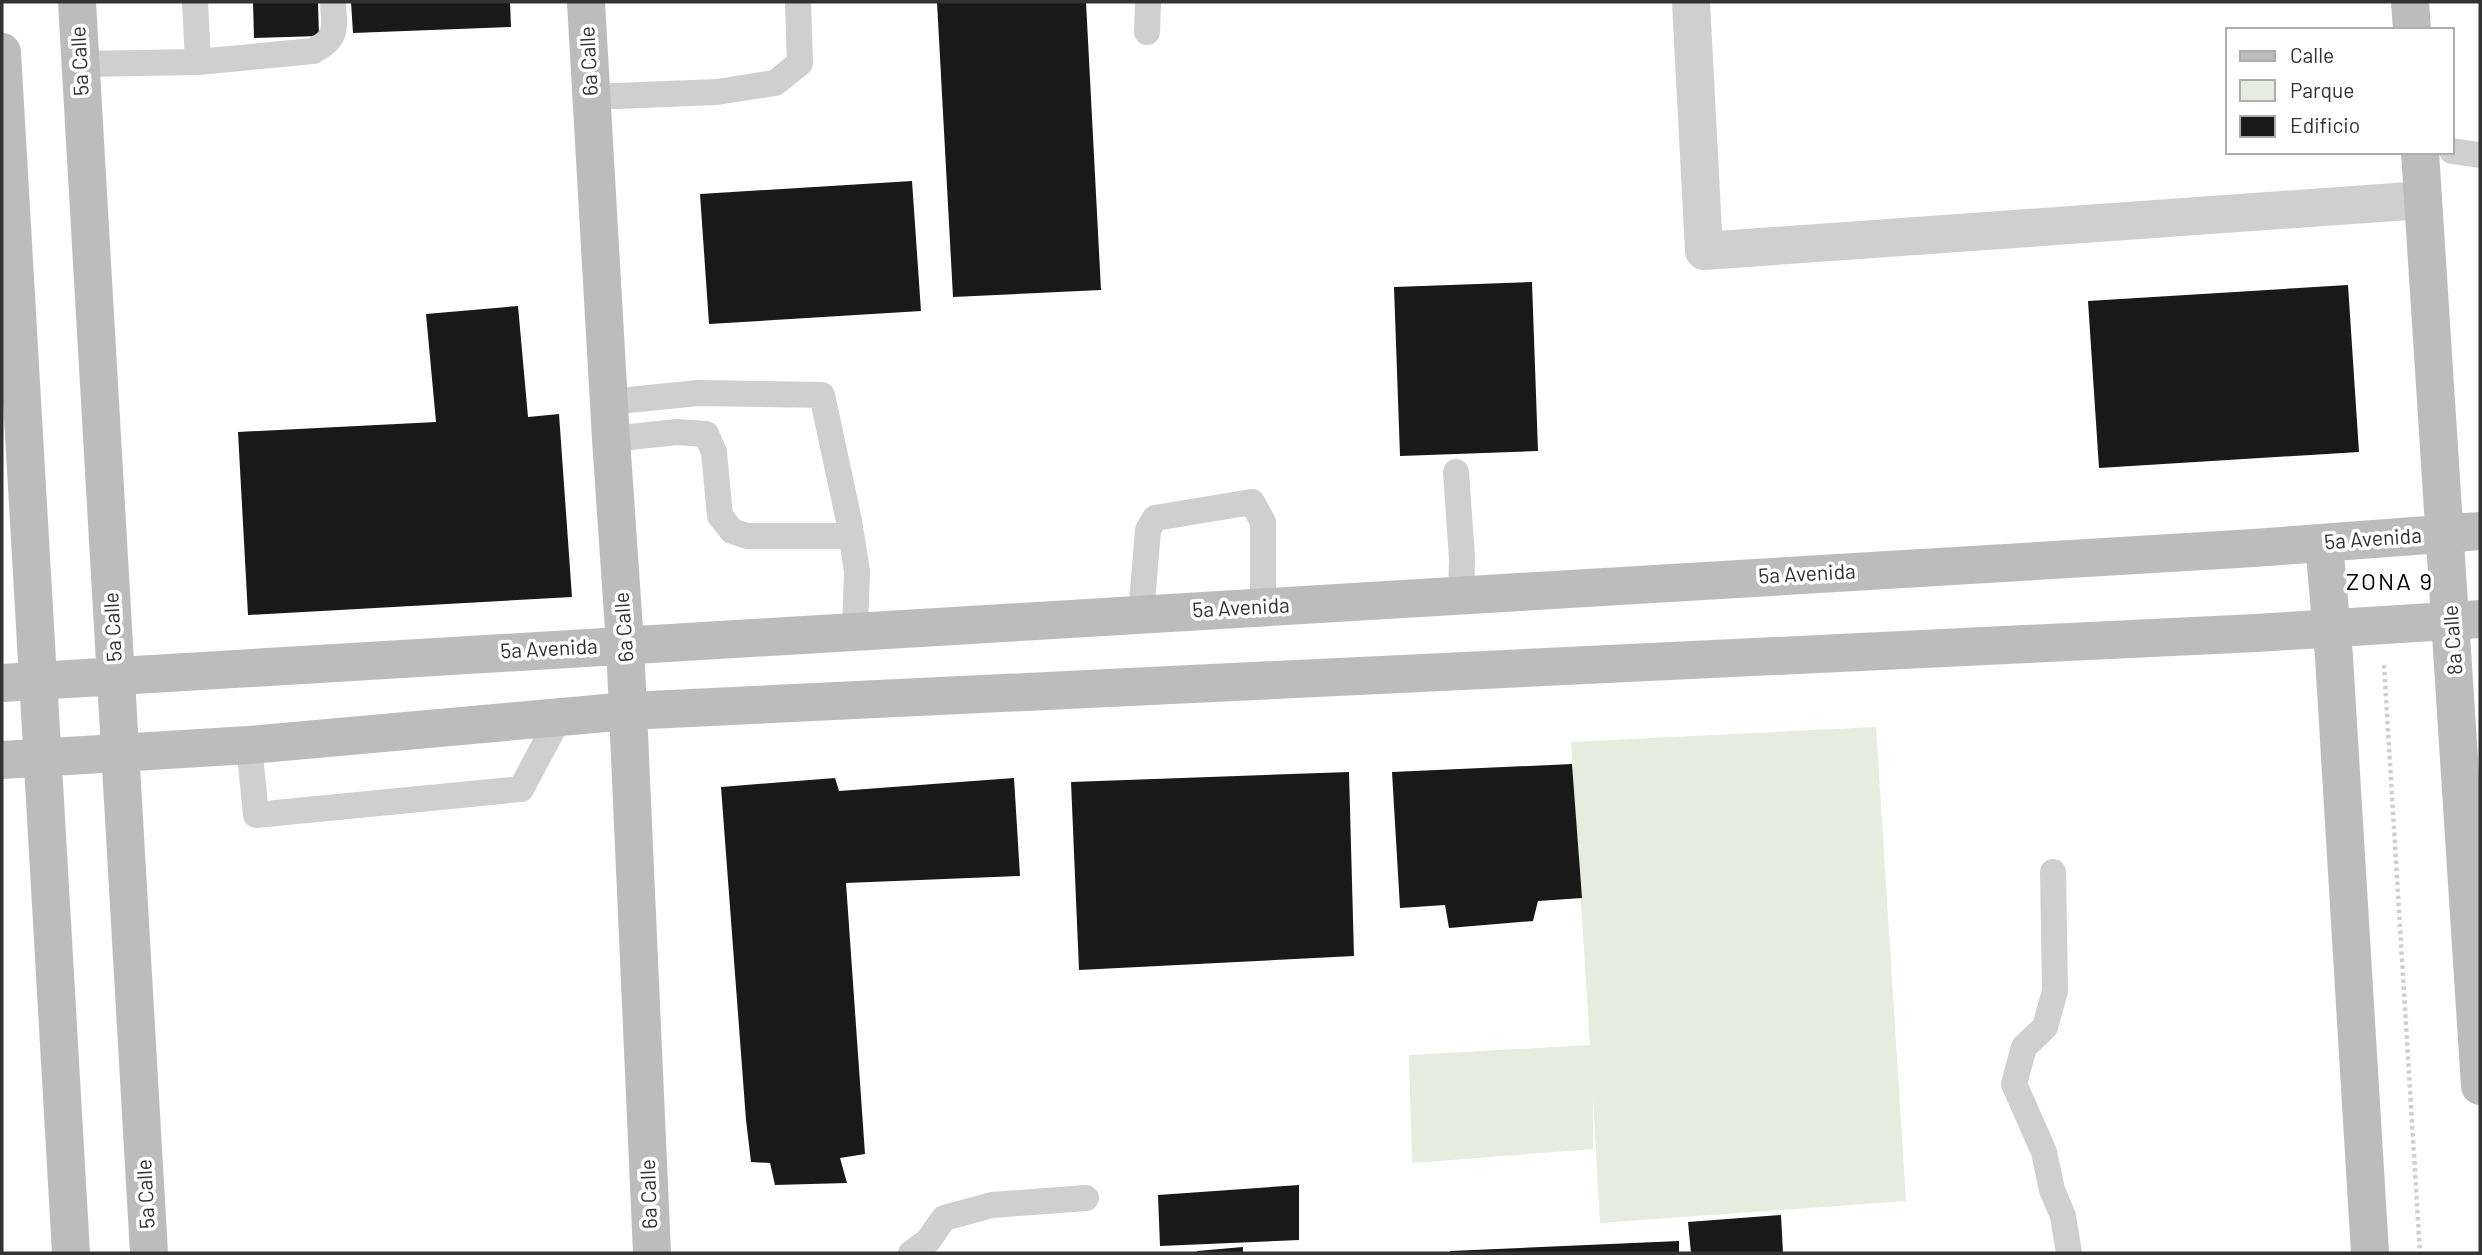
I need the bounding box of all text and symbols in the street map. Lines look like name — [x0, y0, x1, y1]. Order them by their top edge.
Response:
street label: 5a Calle — [64, 26, 93, 97]
street label: 6a Calle — [573, 26, 602, 97]
legend — [2226, 28, 2454, 154]
text: Calle — [2290, 42, 2334, 67]
text: Parque — [2290, 77, 2355, 102]
text: Edificio — [2290, 112, 2360, 137]
street label: 5a Avenida — [2323, 522, 2422, 553]
street label: 5a Avenida — [1758, 557, 1856, 588]
district label: ZONA 9 — [2346, 566, 2434, 595]
street label: 6a Calle — [608, 591, 637, 663]
street label: 5a Avenida — [1192, 591, 1290, 622]
street label: 5a Calle — [97, 592, 126, 663]
street label: 8a Calle — [2437, 604, 2466, 676]
street label: 5a Avenida — [500, 632, 598, 663]
street label: 5a Calle — [130, 1159, 159, 1230]
street label: 6a Calle — [634, 1159, 661, 1229]

